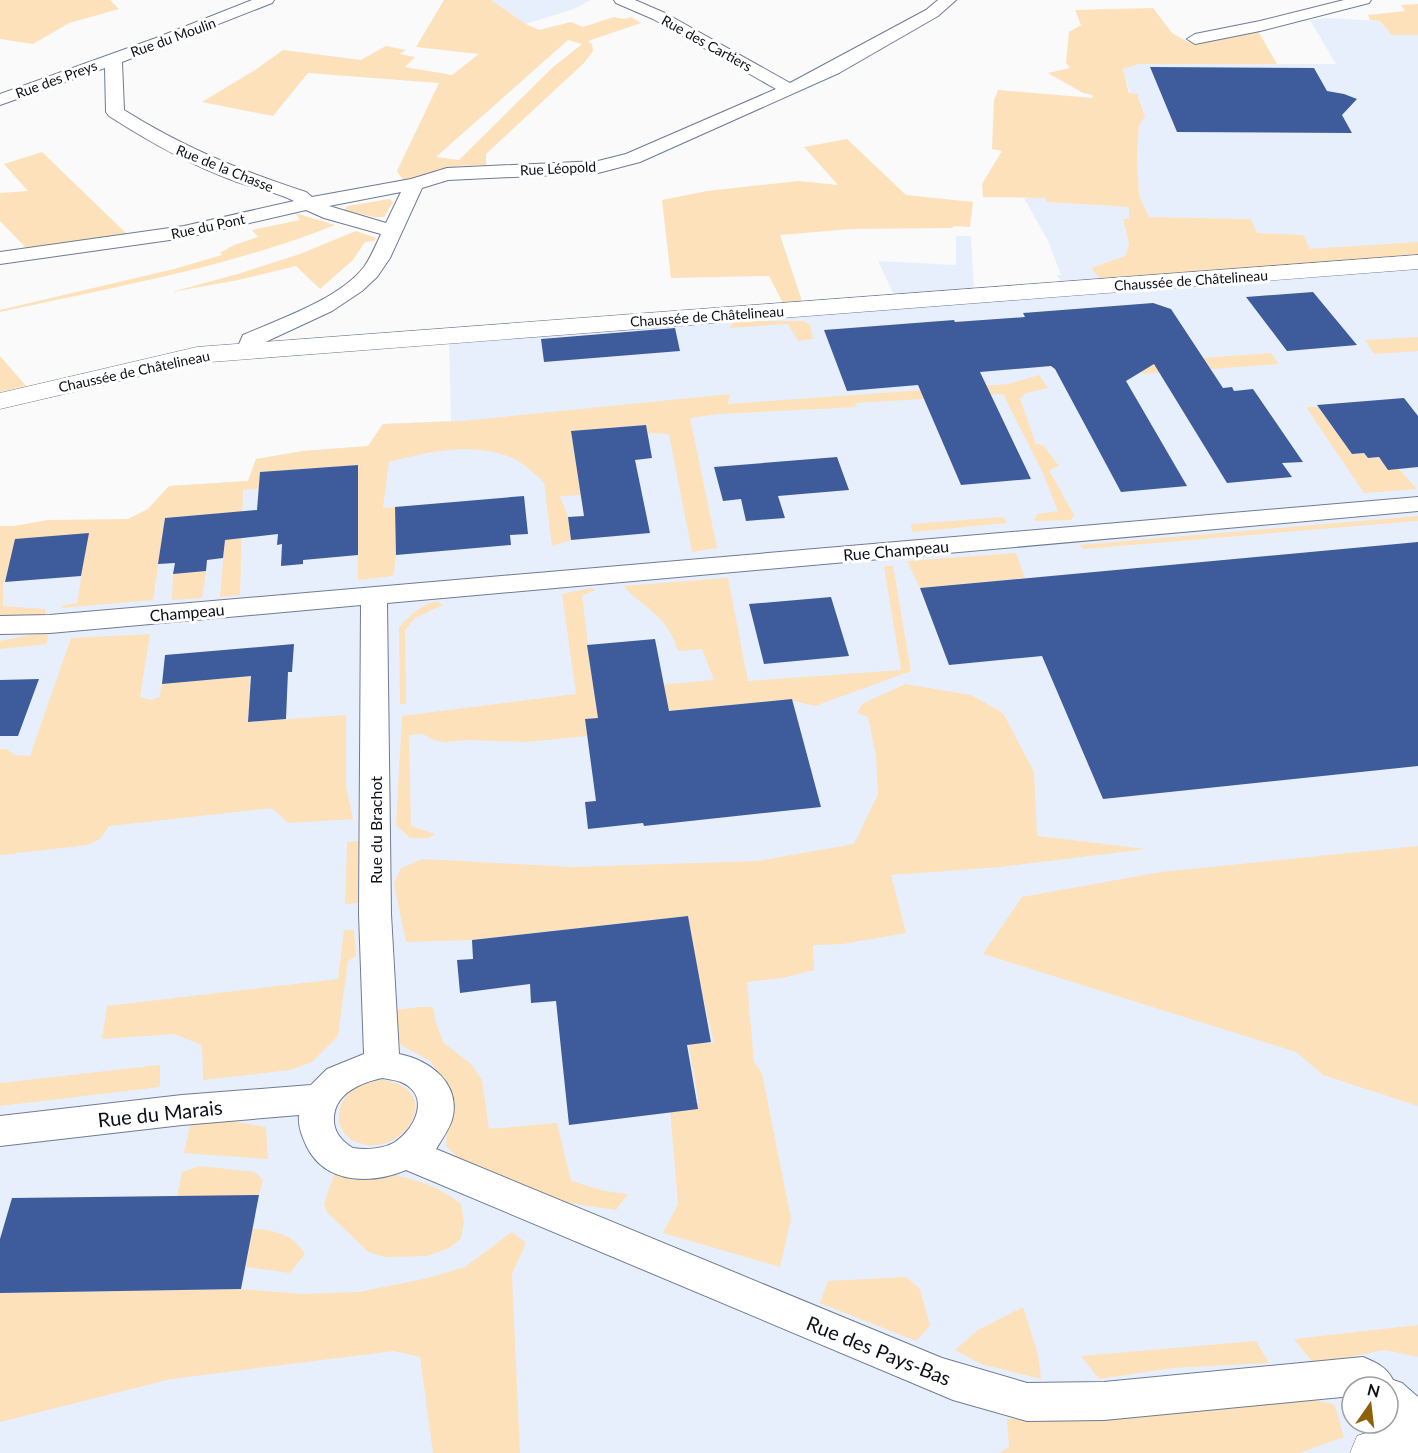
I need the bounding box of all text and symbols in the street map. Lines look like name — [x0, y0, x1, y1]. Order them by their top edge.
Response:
street label: Rue des Cartiers — [659, 11, 755, 75]
street label: Rue du Moulin — [128, 14, 218, 60]
street label: Rue des Preys — [13, 56, 99, 102]
street label: Rue de la Chasse — [174, 141, 276, 195]
street label: Rue Léopold — [520, 158, 596, 178]
street label: Rue du Pont — [169, 210, 247, 242]
street label: Chaussée de Châtelineau — [1113, 266, 1269, 294]
street label: Chaussée de Châtelineau — [629, 302, 785, 330]
street label: Chaussée de Châtelineau — [57, 347, 211, 395]
street label: Rue Champeau — [842, 536, 950, 564]
street label: Champeau — [149, 599, 225, 625]
street label: Rue du Brachot — [366, 776, 385, 884]
street label: Rue du Marais — [97, 1095, 223, 1131]
street label: Rue des Pays-Bas — [803, 1310, 955, 1390]
north arrow — [1340, 1375, 1400, 1435]
text: N — [1365, 1379, 1382, 1401]

